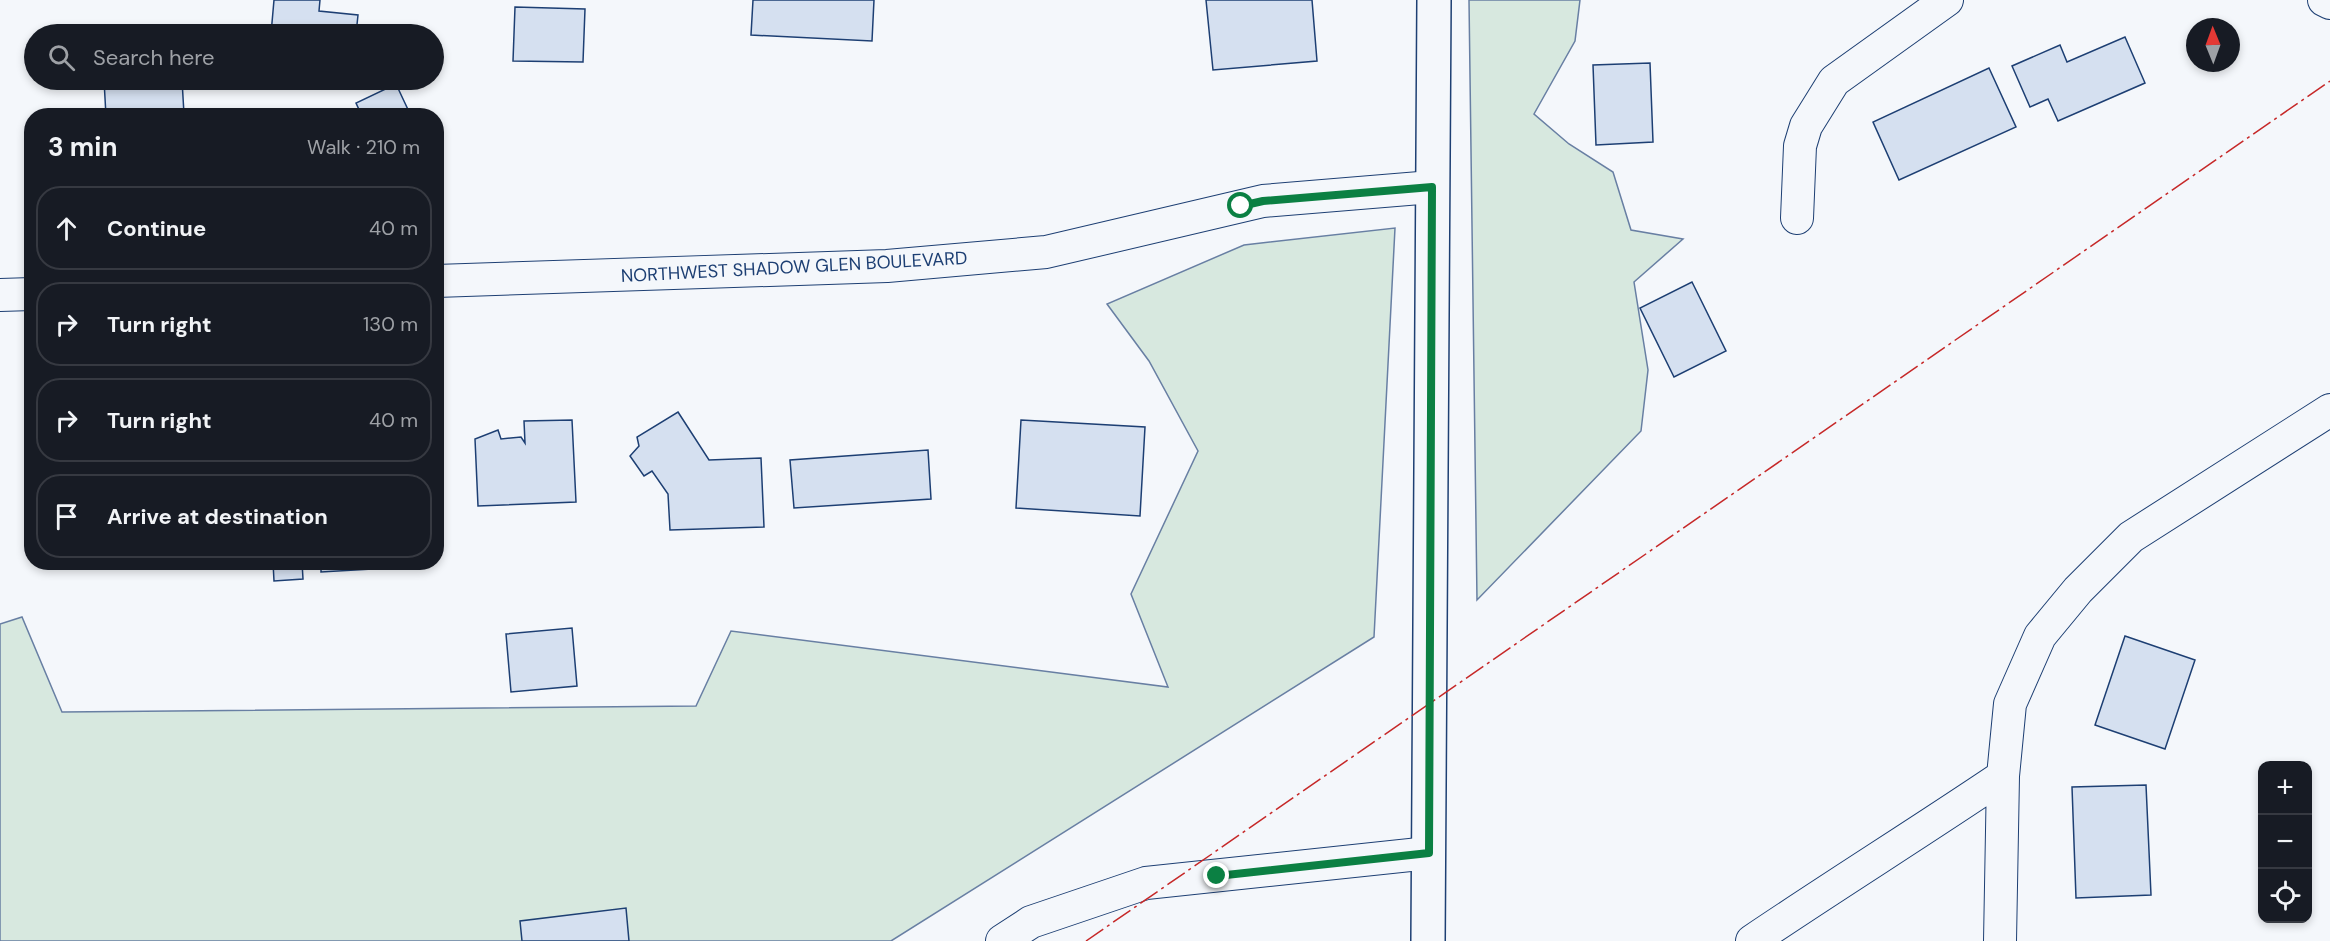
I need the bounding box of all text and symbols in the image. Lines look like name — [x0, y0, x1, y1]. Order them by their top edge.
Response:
north arrow — [2186, 18, 2240, 72]
search box — [24, 24, 444, 90]
icon: search — [45, 41, 78, 74]
text: Search here — [93, 43, 214, 72]
text: 3 min — [48, 130, 117, 164]
text: Walk · 210 m — [307, 134, 420, 160]
route start — [1227, 192, 1253, 218]
icon: ahead — [50, 212, 83, 245]
text: Continue — [107, 214, 206, 243]
text: 40 m — [369, 215, 418, 241]
street label: NORTHWEST SHADOW GLEN BOULEVARD — [620, 246, 968, 288]
icon: right — [50, 308, 83, 341]
text: Turn right — [107, 310, 212, 339]
text: 130 m — [363, 311, 418, 337]
icon: right — [50, 404, 83, 437]
text: Turn right — [107, 406, 212, 435]
text: 40 m — [369, 407, 418, 433]
icon: arrive — [50, 500, 83, 533]
text: Arrive at destination — [107, 502, 328, 531]
map controls — [2258, 761, 2312, 923]
button: + — [2258, 761, 2312, 815]
button: − — [2258, 815, 2312, 869]
route end — [1203, 862, 1229, 888]
button: locate — [2258, 869, 2312, 923]

